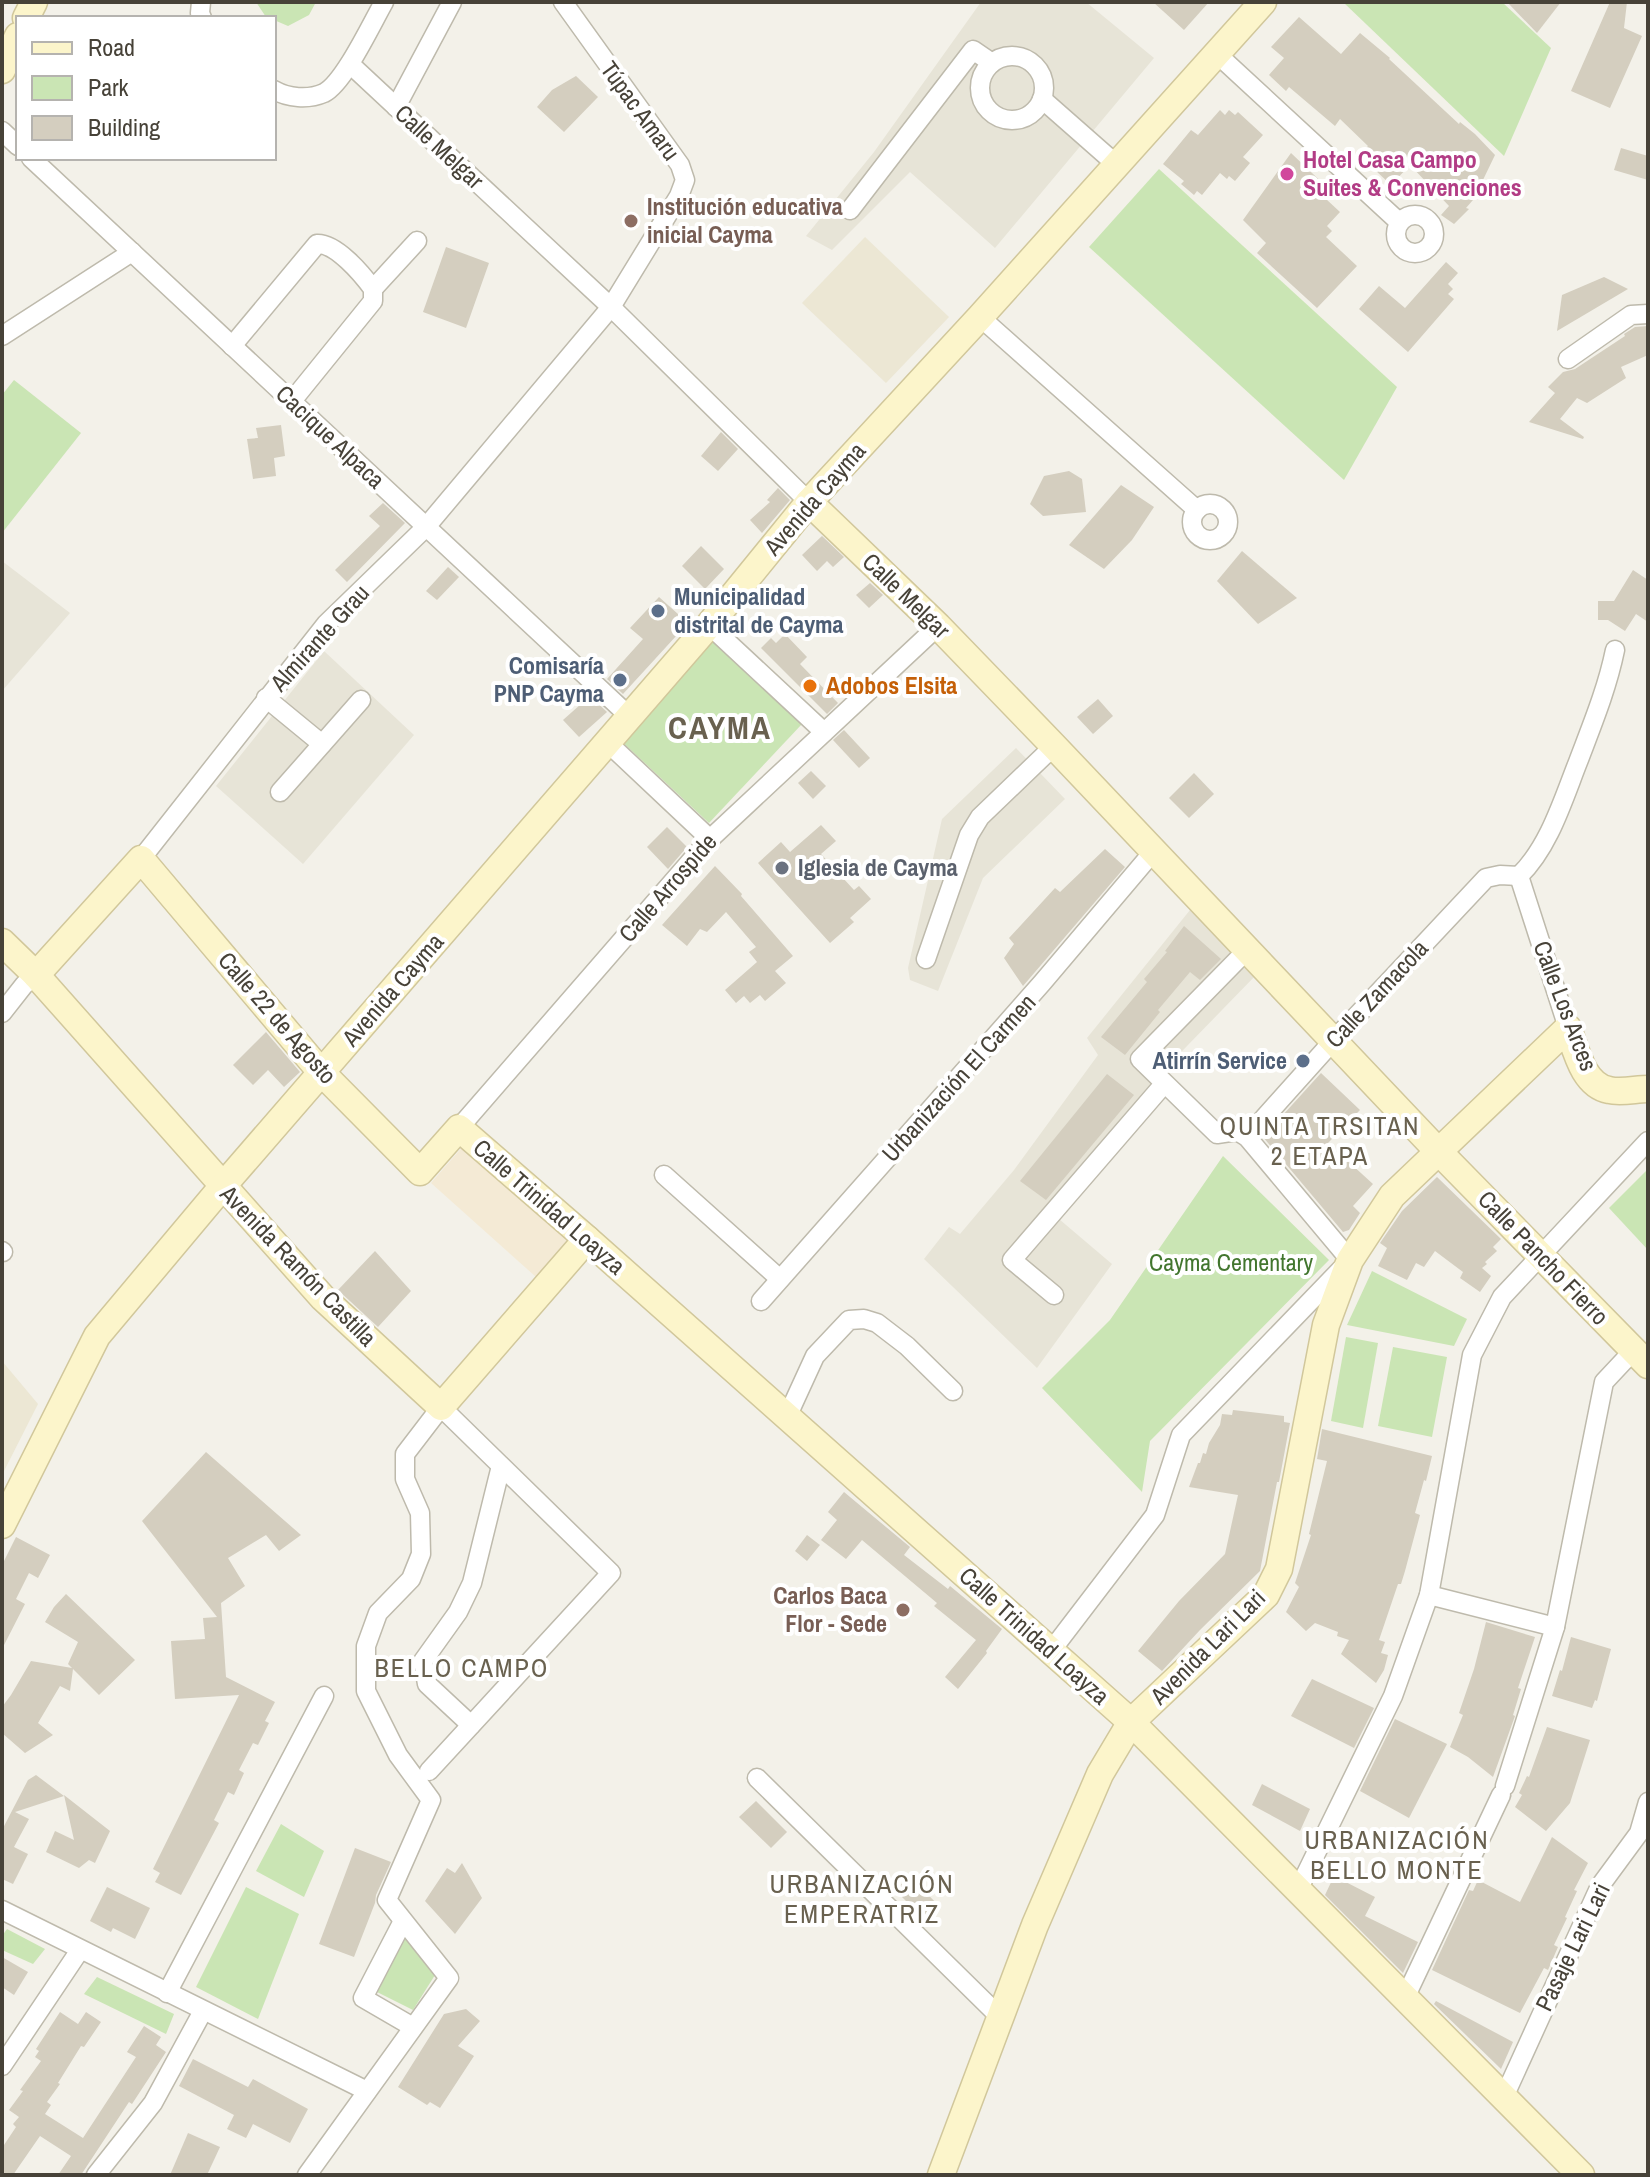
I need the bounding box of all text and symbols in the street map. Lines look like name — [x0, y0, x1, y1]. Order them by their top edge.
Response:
legend — [16, 16, 276, 160]
text: Road — [88, 31, 135, 63]
street label: Túpac Amaru — [594, 54, 688, 166]
text: Park — [88, 71, 129, 103]
street label: Calle Melgar — [388, 97, 491, 196]
text: Building — [88, 111, 160, 143]
place label: Hotel Casa Campo Suites & Convenciones — [1303, 143, 1522, 203]
marker: Hotel Casa Campo Suites & Convenciones — [1278, 165, 1296, 183]
place label: Institución educativa inicial Cayma — [647, 190, 843, 250]
marker: Institución educativa inicial Cayma — [622, 212, 640, 230]
street label: Cacique Alpaca — [269, 378, 392, 495]
street label: Avenida Cayma — [756, 435, 872, 562]
street label: Calle Melgar — [856, 545, 958, 645]
street label: Almirante Grau — [262, 577, 376, 698]
place label: Municipalidad distrital de Cayma — [674, 580, 844, 640]
marker: Municipalidad distrital de Cayma — [649, 602, 667, 620]
place label: Comisaría PNP Cayma — [494, 649, 604, 709]
place label: Adobos Elsita — [826, 669, 957, 701]
marker: Comisaría PNP Cayma — [611, 671, 629, 689]
marker: Adobos Elsita — [801, 677, 819, 695]
district label: CAYMA — [668, 706, 772, 749]
street label: Calle Arrospide — [611, 826, 723, 949]
place label: Iglesia de Cayma — [798, 851, 958, 883]
marker: Iglesia de Cayma — [773, 859, 791, 877]
street label: Avenida Cayma — [334, 926, 450, 1053]
street label: Calle Zamacola — [1318, 932, 1435, 1054]
street label: Calle Los Arces — [1526, 936, 1605, 1075]
street label: Calle 22 de Agosto — [211, 945, 344, 1090]
street label: Urbanización El Carmen — [874, 987, 1042, 1168]
place label: Atirrín Service — [1152, 1044, 1287, 1076]
marker: Atirrín Service — [1294, 1052, 1312, 1070]
district label: QUINTA TRSITAN 2 ETAPA — [1219, 1108, 1421, 1173]
street label: Calle Trinidad Loayza — [467, 1131, 632, 1281]
street label: Avenida Ramón Castilla — [213, 1177, 384, 1353]
street label: Calle Pancho Fierro — [1471, 1183, 1616, 1331]
park label: Cayma Cementary — [1149, 1246, 1313, 1278]
street label: Calle Trinidad Loayza — [953, 1559, 1117, 1711]
place label: Carlos Baca Flor - Sede — [773, 1579, 887, 1639]
street label: Avenida Lari Lari — [1142, 1582, 1272, 1712]
marker: Carlos Baca Flor - Sede — [894, 1601, 912, 1619]
district label: BELLO CAMPO — [375, 1650, 549, 1685]
district label: URBANIZACIÓN BELLO MONTE — [1304, 1822, 1490, 1887]
district label: URBANIZACIÓN EMPERATRIZ — [769, 1866, 955, 1931]
street label: Pasaje Lari Lari — [1527, 1877, 1617, 2016]

